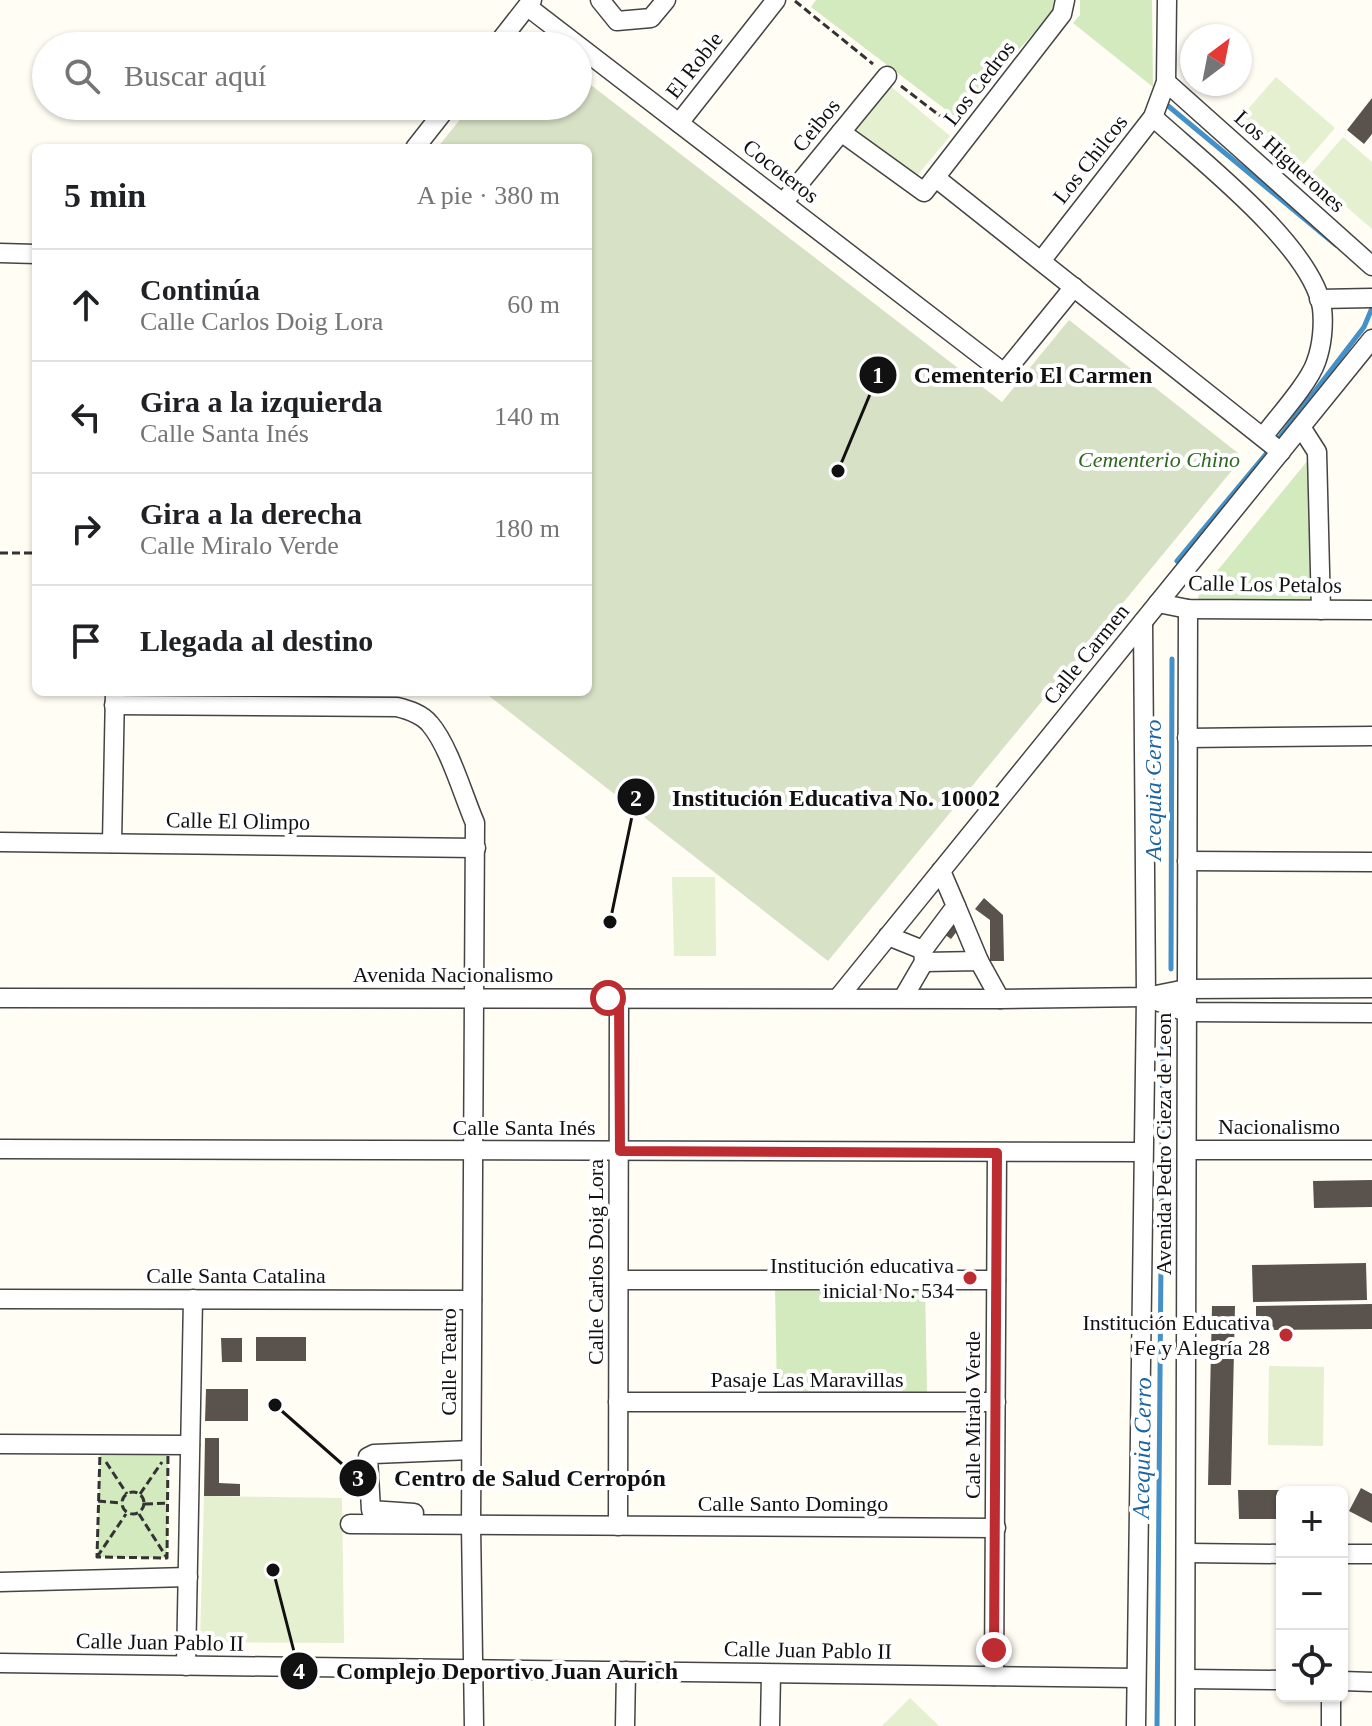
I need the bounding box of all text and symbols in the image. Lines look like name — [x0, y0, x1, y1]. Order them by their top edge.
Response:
north arrow — [1180, 24, 1252, 96]
street label: El Roble — [660, 27, 728, 103]
search box — [32, 32, 592, 120]
street label: Los Cedros — [938, 36, 1020, 130]
icon: search — [60, 54, 104, 98]
text: Buscar aquí — [124, 59, 266, 92]
street label: Ceibos — [787, 93, 845, 157]
street label: Los Higuerones — [1230, 105, 1350, 217]
street label: Los Chilcos — [1048, 110, 1132, 208]
street label: Cocoteros — [738, 134, 824, 208]
text: 5 min — [64, 177, 146, 214]
text: A pie · 380 m — [417, 181, 560, 210]
text: Continúa — [140, 273, 260, 306]
icon: ahead — [64, 283, 108, 327]
text: 60 m — [507, 290, 560, 319]
text: Calle Carlos Doig Lora — [140, 307, 383, 336]
callout: Cementerio El Carmen — [858, 351, 1168, 399]
text: 1 — [872, 362, 884, 388]
text: Cementerio El Carmen — [914, 362, 1152, 388]
text: Gira a la izquierda — [140, 385, 383, 418]
icon: left — [64, 395, 108, 439]
text: 140 m — [494, 402, 560, 431]
text: Calle Santa Inés — [140, 419, 309, 448]
park label: Cementerio Chino — [1078, 447, 1240, 472]
text: Gira a la derecha — [140, 497, 362, 530]
icon: right — [64, 507, 108, 551]
text: 180 m — [494, 514, 560, 543]
text: Calle Miralo Verde — [140, 531, 339, 560]
street label: Calle Los Petalos — [1188, 570, 1342, 598]
street label: Calle Carmen — [1038, 599, 1134, 709]
icon: arrive — [64, 619, 108, 663]
text: Llegada al destino — [140, 624, 373, 657]
water label: Acequia Cerro — [1140, 719, 1166, 863]
callout: Institución Educativa No. 10002 — [616, 773, 1016, 821]
text: 2 — [630, 785, 642, 811]
text: Institución Educativa No. 10002 — [672, 785, 1000, 811]
street label: Calle El Olimpo — [166, 807, 310, 835]
street label: Avenida Nacionalismo — [353, 962, 553, 987]
route start — [590, 980, 626, 1016]
street label: Avenida Pedro Cieza de Leon — [1151, 1013, 1176, 1275]
street label: Nacionalismo — [1218, 1114, 1340, 1139]
street label: Calle Santa Inés — [453, 1115, 595, 1140]
street label: Calle Carlos Doig Lora — [583, 1159, 608, 1365]
place label: Institución educativa inicial No. 534 — [770, 1253, 954, 1303]
street label: Calle Santa Catalina — [146, 1263, 326, 1288]
marker: Institución educativa inicial No. 534 — [961, 1269, 979, 1287]
street label: Calle Teatro — [436, 1308, 461, 1416]
place label: Institución Educativa Fe y Alegría 28 — [1082, 1310, 1270, 1360]
marker: Institución Educativa Fe y Alegría 28 — [1277, 1326, 1295, 1344]
street label: Calle Miralo Verde — [960, 1331, 985, 1499]
street label: Pasaje Las Maravillas — [710, 1367, 904, 1392]
water label: Acequia Cerro — [1128, 1377, 1156, 1521]
callout: Centro de Salud Cerropón — [338, 1454, 682, 1502]
text: 3 — [352, 1465, 364, 1491]
text: Centro de Salud Cerropón — [394, 1465, 666, 1491]
map controls — [1276, 1486, 1348, 1702]
button: + — [1276, 1486, 1348, 1558]
street label: Calle Santo Domingo — [698, 1491, 888, 1516]
button: − — [1276, 1558, 1348, 1630]
street label: Calle Juan Pablo II — [76, 1628, 244, 1656]
button: locate — [1276, 1630, 1348, 1702]
route end — [976, 1632, 1012, 1668]
street label: Calle Juan Pablo II — [724, 1636, 892, 1664]
callout: Complejo Deportivo Juan Aurich — [279, 1647, 694, 1695]
text: 4 — [293, 1658, 305, 1684]
text: Complejo Deportivo Juan Aurich — [336, 1658, 678, 1684]

